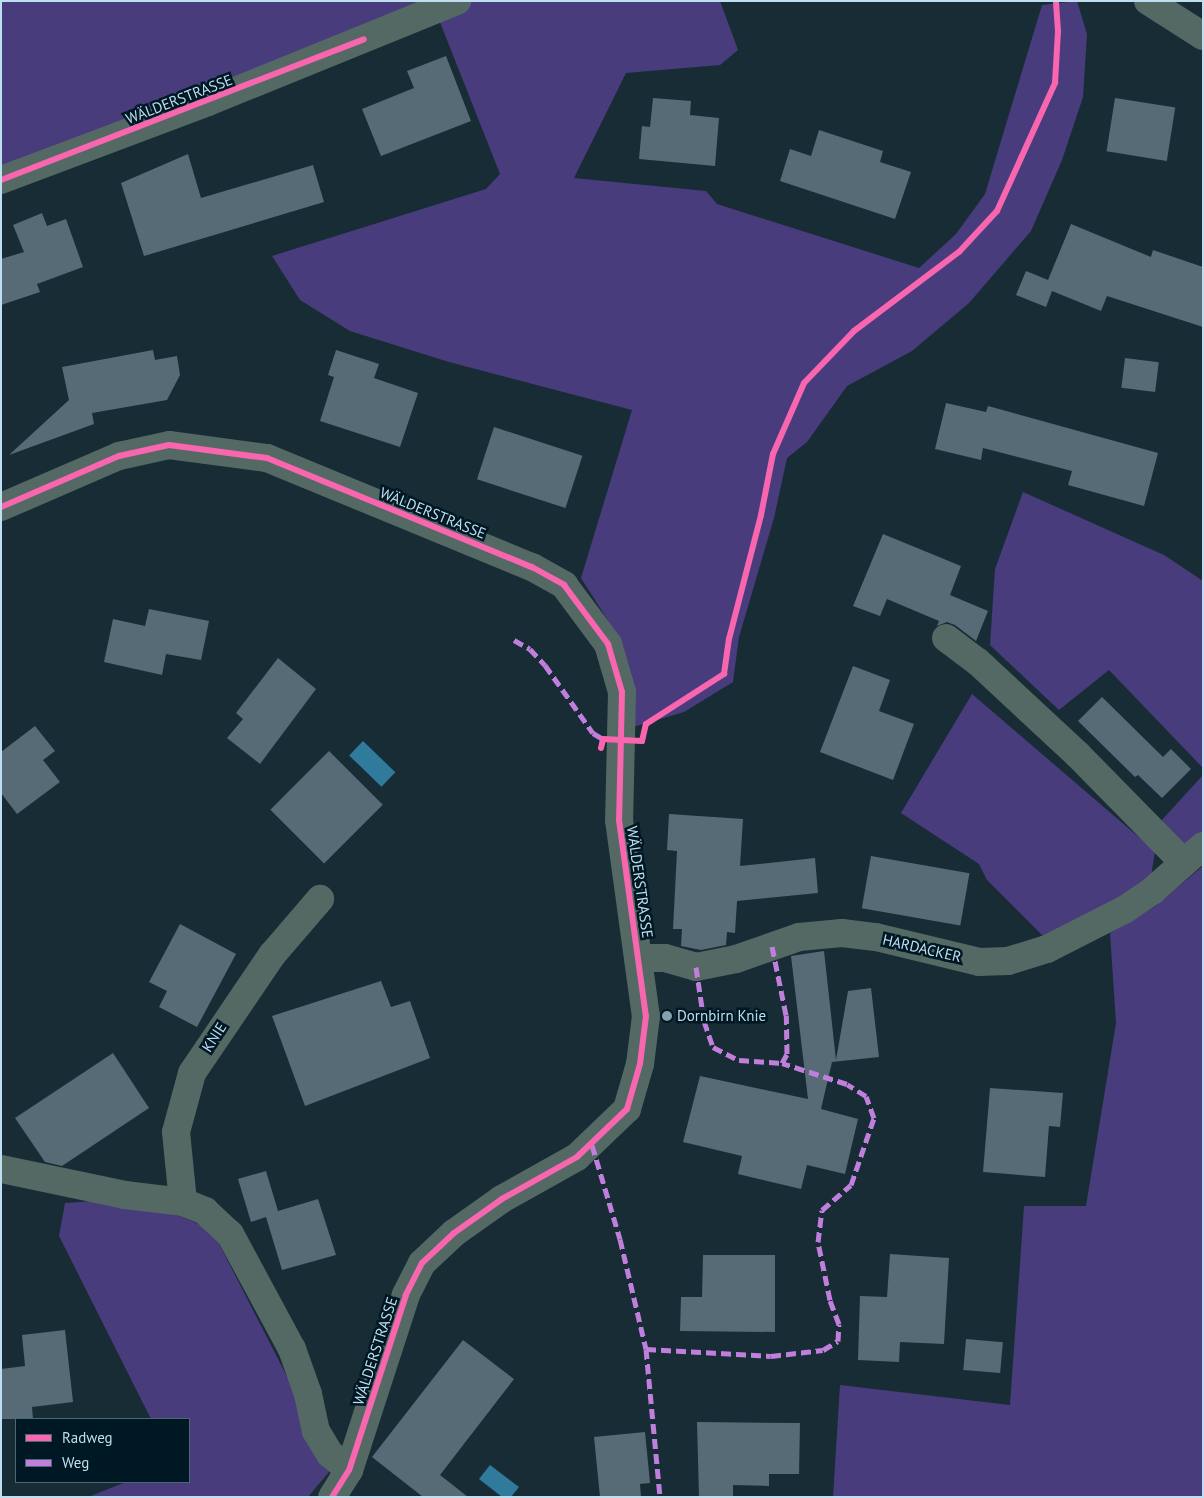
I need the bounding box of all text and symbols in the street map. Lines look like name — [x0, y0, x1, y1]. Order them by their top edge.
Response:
street label: WÄLDERSTRASSE — [123, 70, 235, 128]
street label: WÄLDERSTRASSE — [377, 484, 489, 542]
street label: WÄLDERSTRASSE — [623, 825, 657, 939]
street label: HARDACKER — [881, 930, 963, 966]
place label: Dornbirn Knie — [677, 1007, 766, 1025]
marker: Dornbirn Knie — [661, 1010, 673, 1022]
street label: KNIE — [198, 1019, 230, 1055]
street label: WÄLDERSTRASSE — [349, 1295, 401, 1407]
legend — [15, 1418, 190, 1483]
text: Radweg — [62, 1428, 113, 1447]
text: Weg — [62, 1453, 89, 1472]

